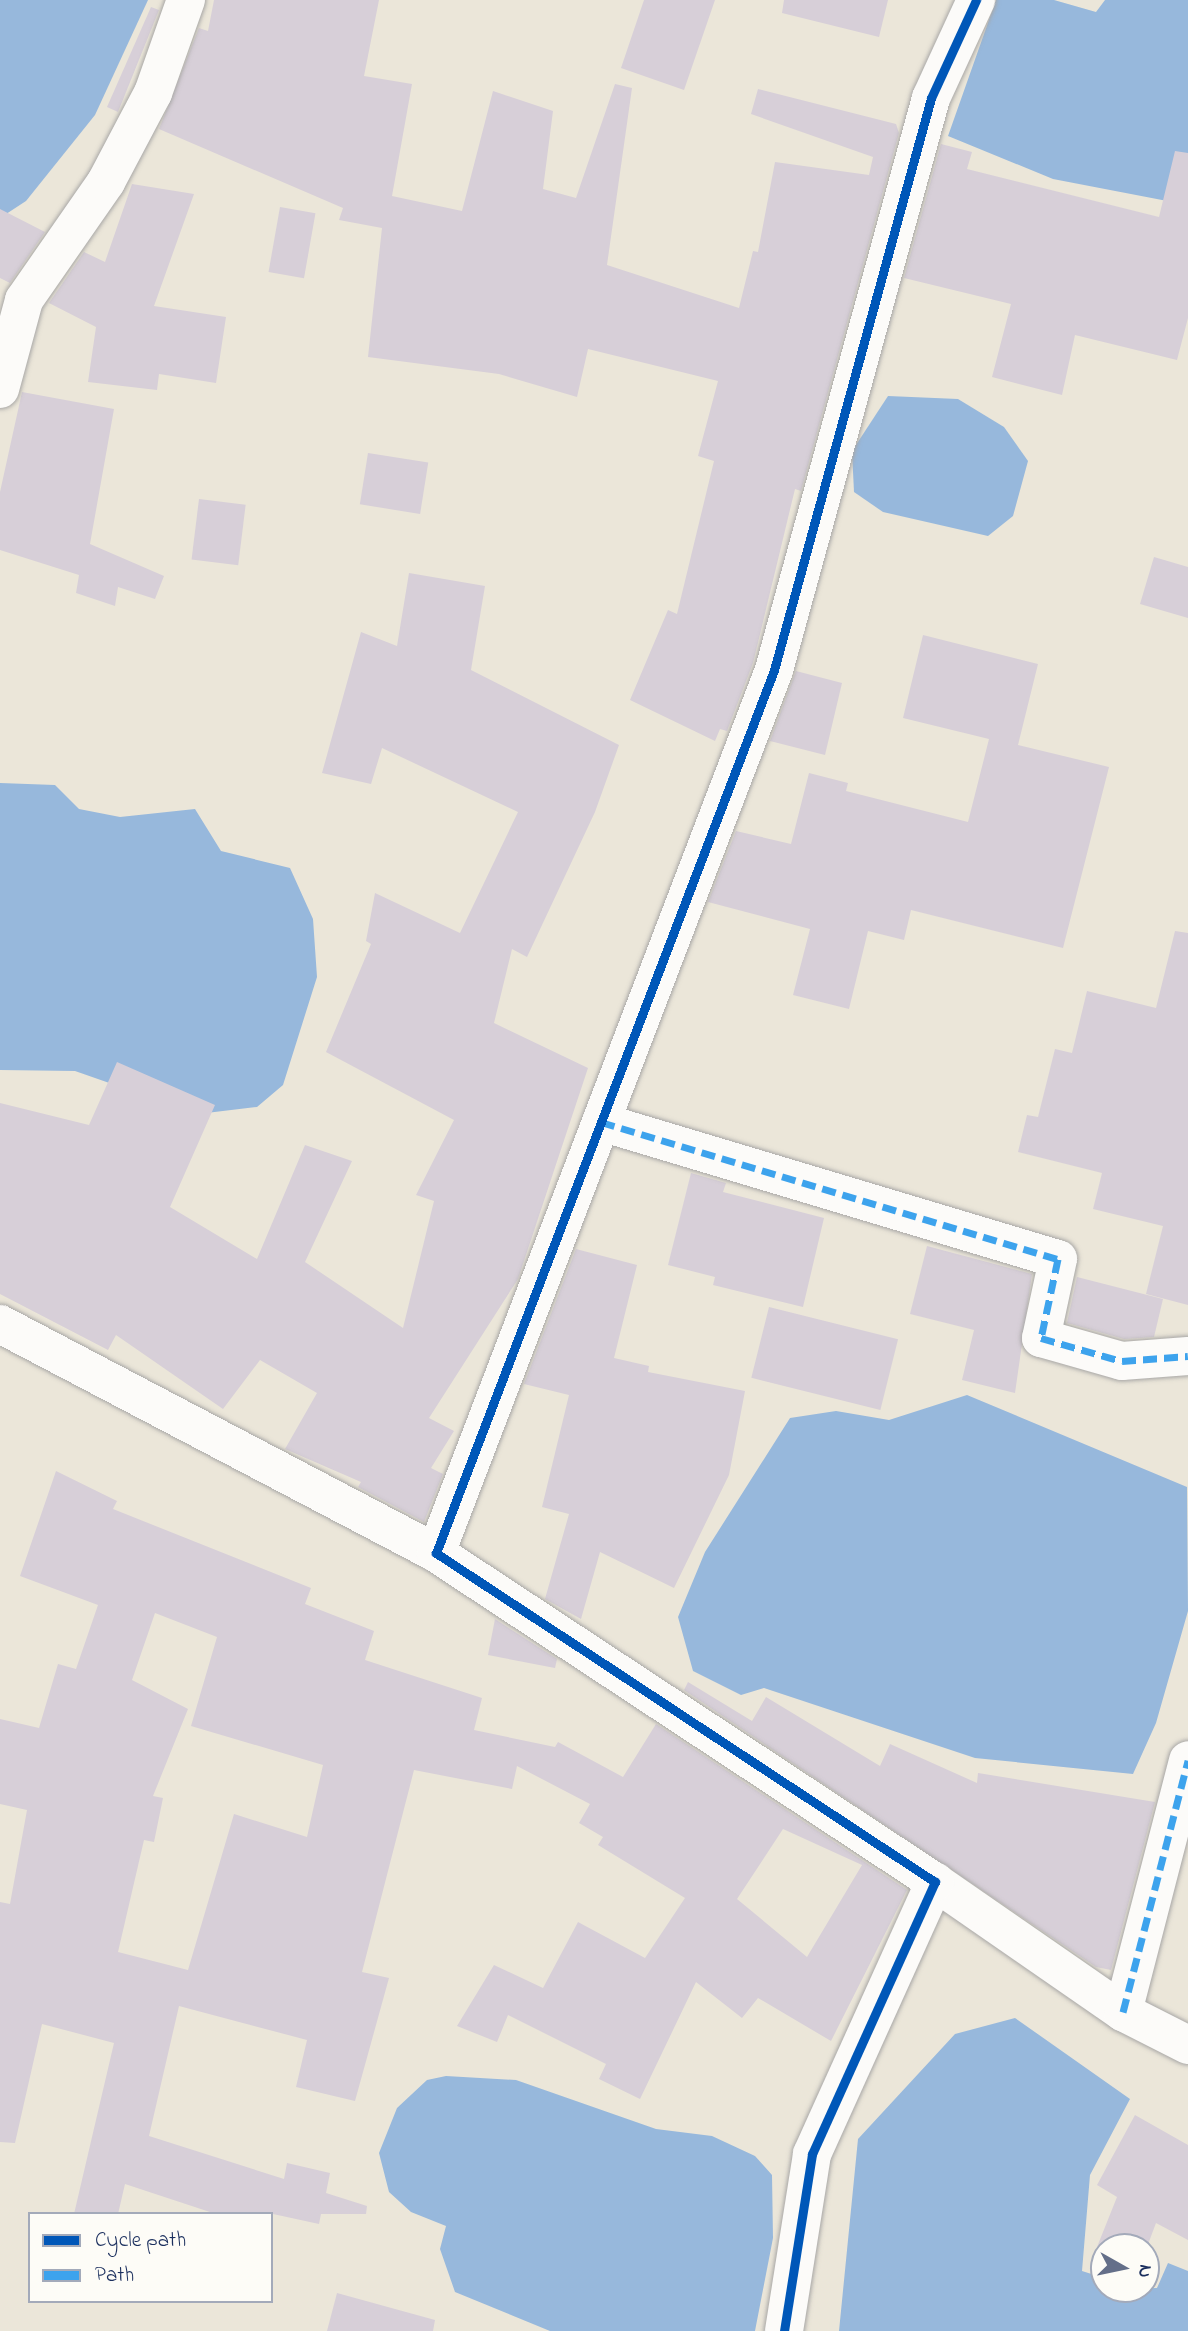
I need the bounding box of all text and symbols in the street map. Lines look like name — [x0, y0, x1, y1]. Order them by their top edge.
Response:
legend — [28, 2212, 273, 2303]
text: Cycle path — [95, 2226, 186, 2256]
north arrow — [1090, 2233, 1160, 2303]
text: Path — [95, 2261, 134, 2291]
text: N — [1130, 2263, 1159, 2279]

